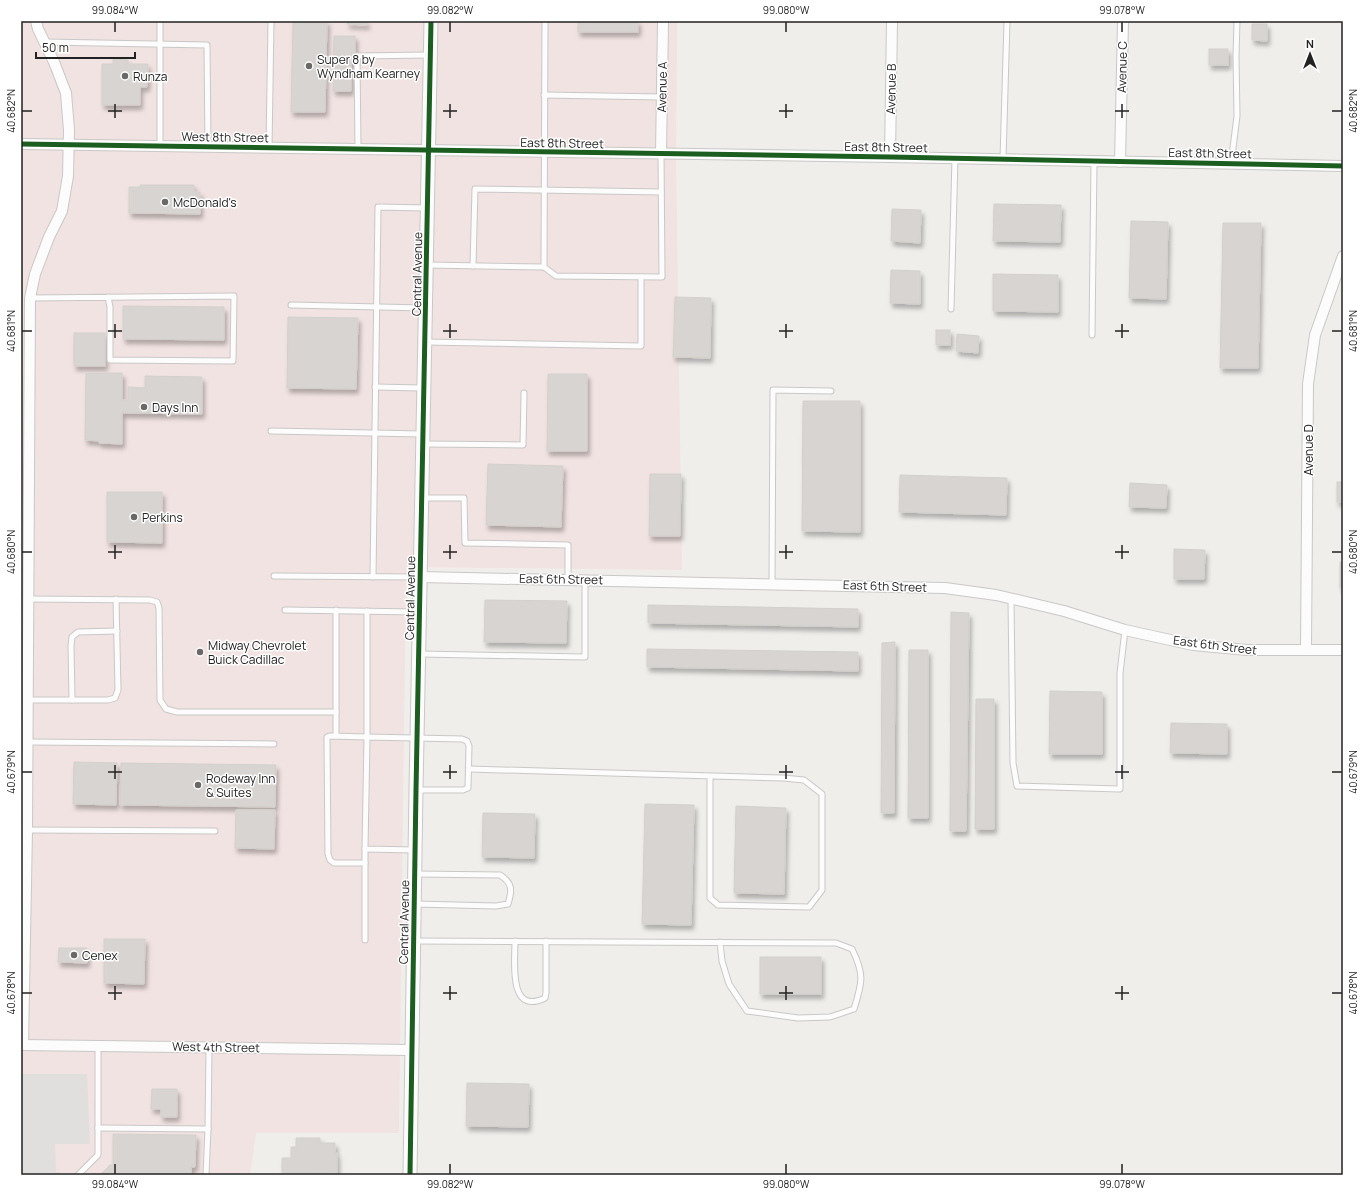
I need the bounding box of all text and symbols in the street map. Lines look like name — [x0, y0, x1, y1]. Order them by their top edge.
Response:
text: 99.084°W — [92, 3, 139, 17]
text: 99.082°W — [427, 3, 474, 17]
text: 99.080°W — [763, 3, 810, 17]
text: 99.078°W — [1099, 3, 1145, 17]
scale bar — [36, 34, 135, 60]
north arrow — [1290, 34, 1330, 74]
text: N — [1306, 36, 1314, 51]
text: 50 m — [42, 39, 69, 56]
street label: Avenue C — [1113, 40, 1131, 93]
place label: Super 8 by Wyndham Kearney — [317, 51, 421, 82]
marker: Super 8 by Wyndham Kearney — [304, 61, 314, 71]
street label: Avenue A — [653, 61, 671, 113]
street label: Avenue B — [882, 63, 900, 115]
place label: Runza — [133, 68, 167, 85]
marker: Runza — [120, 71, 130, 81]
text: 40.682°N — [4, 89, 18, 133]
text: 40.682°N — [1346, 89, 1360, 133]
street label: West 8th Street — [181, 128, 269, 146]
street label: East 8th Street — [520, 134, 604, 152]
street label: East 8th Street — [844, 138, 928, 156]
street label: East 8th Street — [1168, 144, 1252, 162]
place label: McDonald's — [173, 194, 237, 211]
marker: McDonald's — [160, 197, 170, 207]
street label: Central Avenue — [408, 232, 426, 316]
text: 40.681°N — [4, 310, 18, 352]
text: 40.681°N — [1346, 310, 1360, 352]
place label: Days Inn — [152, 399, 198, 416]
marker: Days Inn — [139, 402, 149, 412]
street label: Avenue D — [1300, 424, 1317, 476]
place label: Perkins — [142, 509, 183, 526]
marker: Perkins — [129, 512, 139, 522]
text: 40.680°N — [4, 530, 18, 574]
text: 40.680°N — [1346, 530, 1360, 574]
street label: Central Avenue — [401, 556, 419, 640]
street label: East 6th Street — [519, 570, 603, 588]
street label: East 6th Street — [843, 576, 927, 596]
street label: East 6th Street — [1172, 631, 1258, 659]
place label: Midway Chevrolet Buick Cadillac — [208, 637, 307, 668]
marker: Midway Chevrolet Buick Cadillac — [195, 647, 205, 657]
text: 40.679°N — [4, 750, 18, 794]
text: 40.679°N — [1346, 750, 1360, 794]
place label: Rodeway Inn & Suites — [206, 770, 276, 801]
marker: Rodeway Inn & Suites — [193, 780, 203, 790]
street label: Central Avenue — [395, 880, 413, 964]
place label: Cenex — [82, 947, 118, 964]
marker: Cenex — [69, 950, 79, 960]
text: 40.678°N — [4, 971, 18, 1014]
text: 40.678°N — [1346, 971, 1360, 1014]
street label: West 4th Street — [172, 1038, 260, 1056]
text: 99.084°W — [92, 1177, 139, 1191]
text: 99.082°W — [427, 1177, 474, 1191]
text: 99.080°W — [763, 1177, 810, 1191]
text: 99.078°W — [1099, 1177, 1145, 1191]

